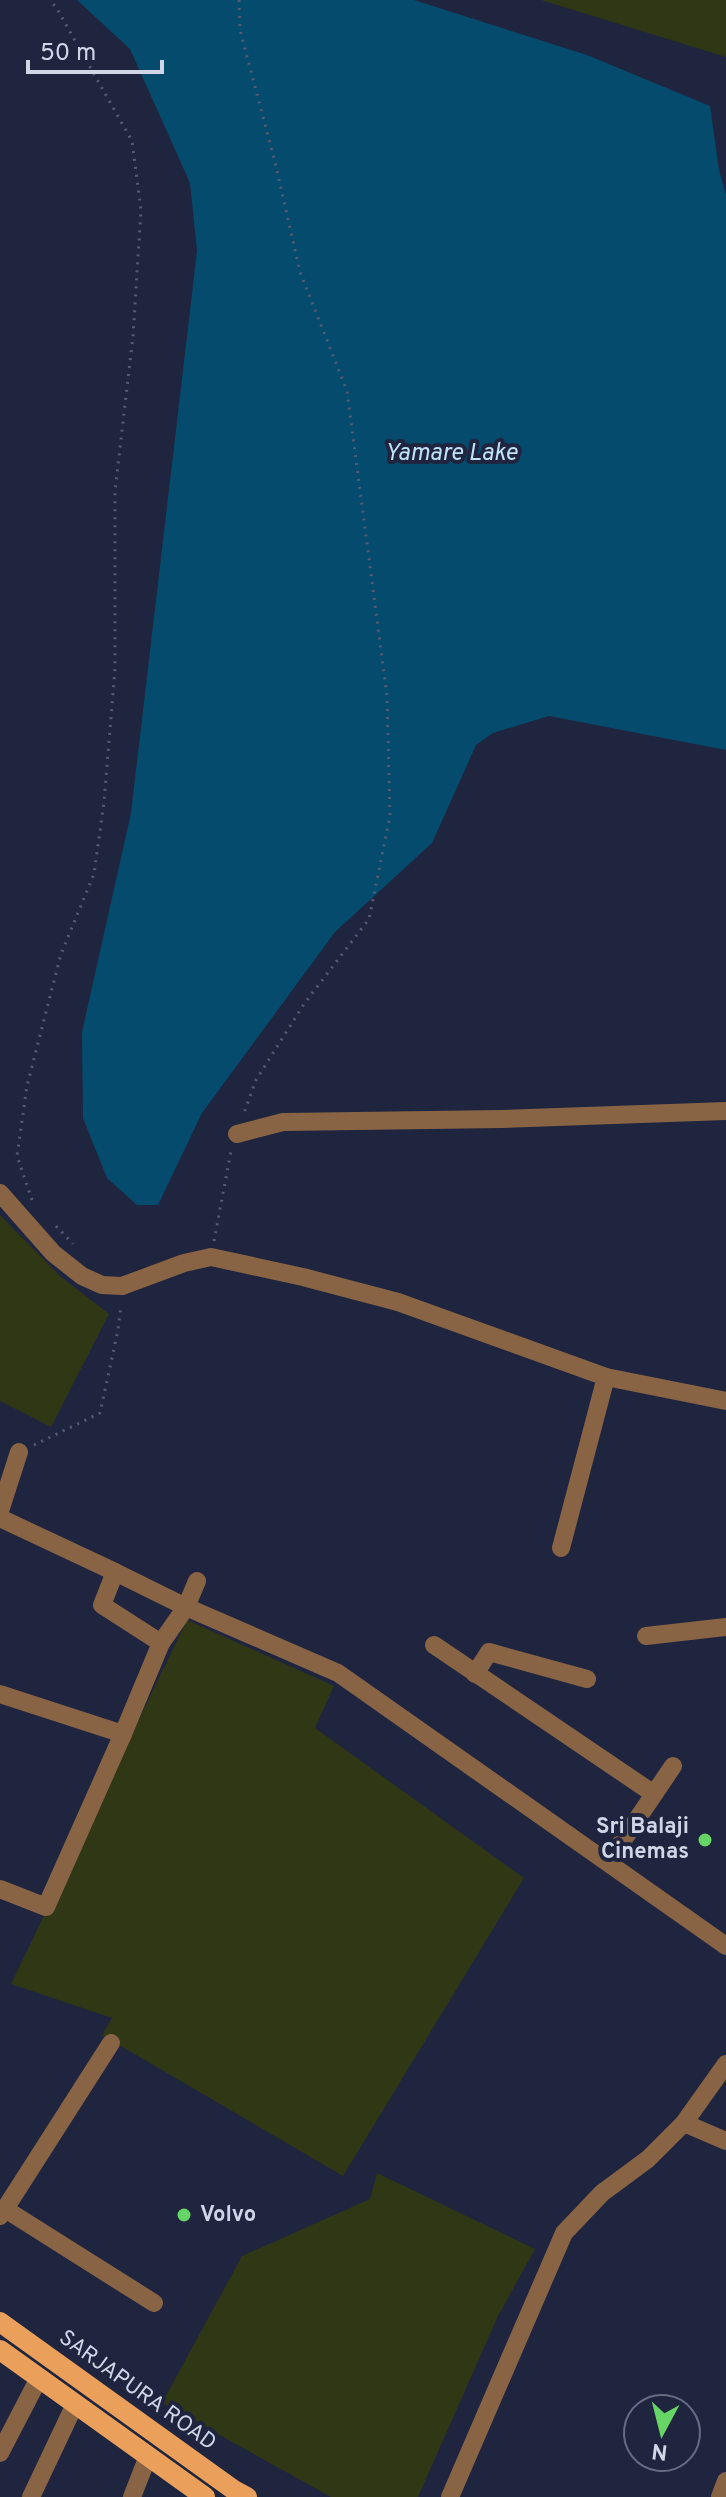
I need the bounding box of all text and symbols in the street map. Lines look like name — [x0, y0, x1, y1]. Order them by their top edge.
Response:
scale bar — [28, 24, 162, 74]
text: 50 m — [40, 39, 96, 69]
water label: Yamare Lake — [385, 439, 518, 469]
place label: Sri Balaji Cinemas — [596, 1814, 689, 1866]
marker: Sri Balaji Cinemas — [696, 1831, 714, 1849]
place label: Volvo — [200, 2202, 256, 2229]
marker: Volvo — [175, 2206, 193, 2224]
street label: SARJAPURA ROAD — [53, 2325, 221, 2457]
north arrow — [622, 2393, 702, 2473]
text: N — [650, 2436, 669, 2465]

